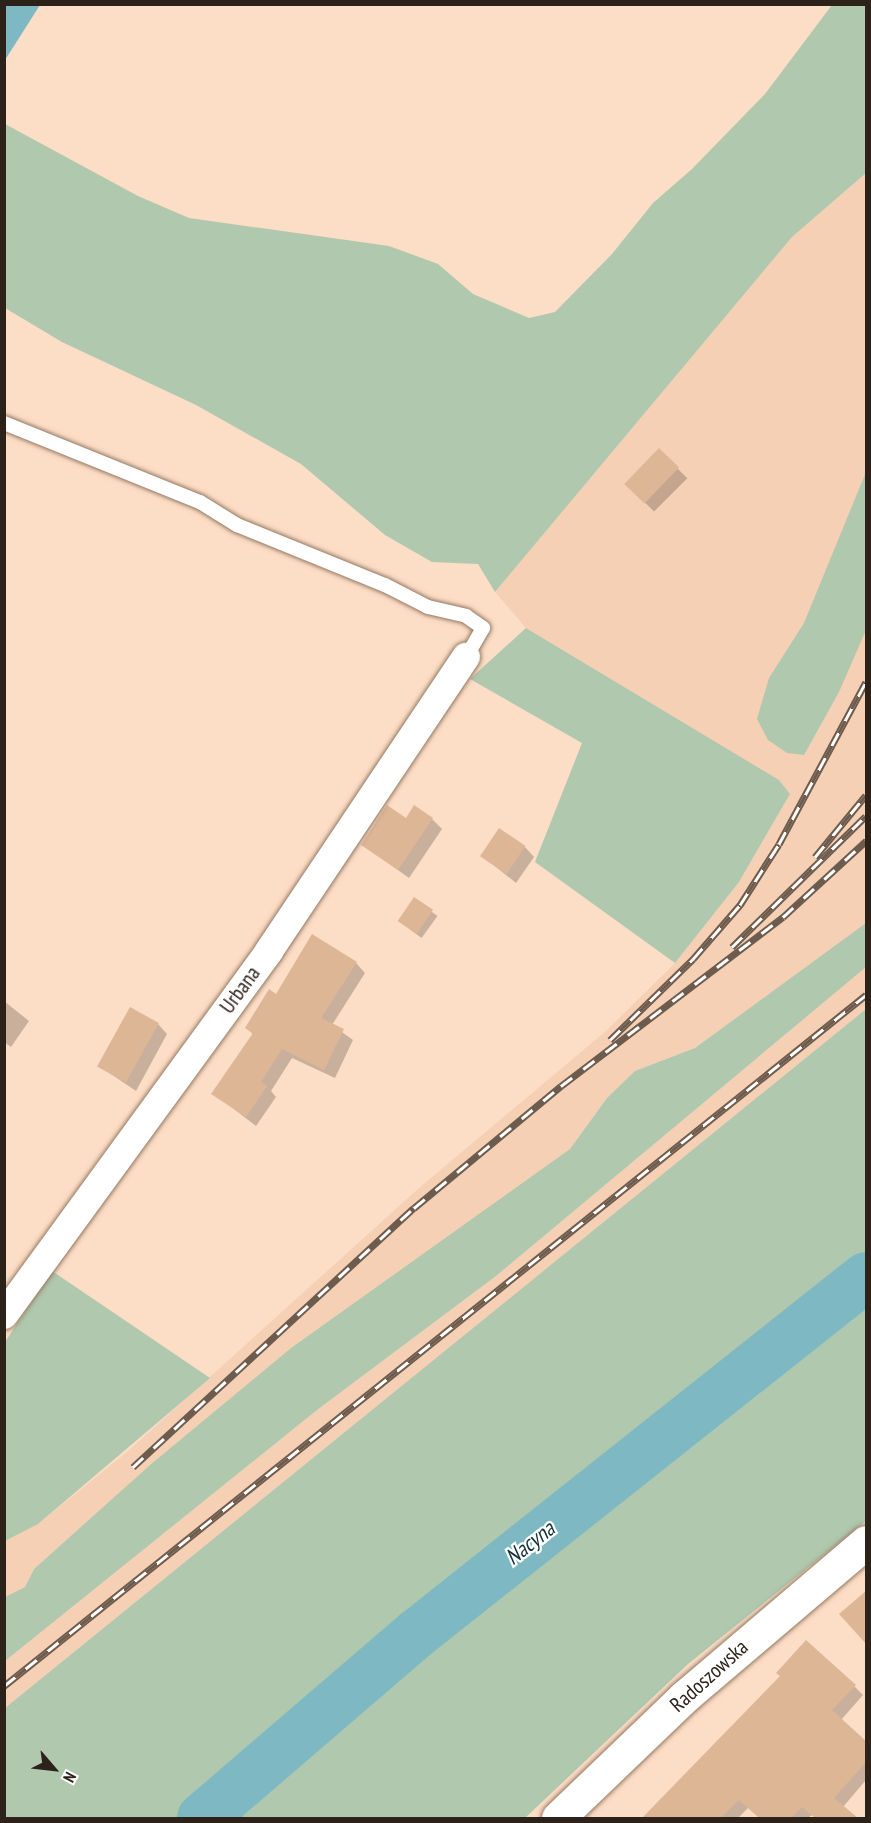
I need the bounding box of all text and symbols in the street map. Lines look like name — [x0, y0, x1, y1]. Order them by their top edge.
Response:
street label: Urbana — [215, 962, 265, 1018]
water label: Nacyna — [500, 1516, 560, 1570]
street label: Radoszowska — [665, 1635, 753, 1717]
north arrow — [24, 1739, 84, 1799]
text: N — [59, 1769, 81, 1786]

